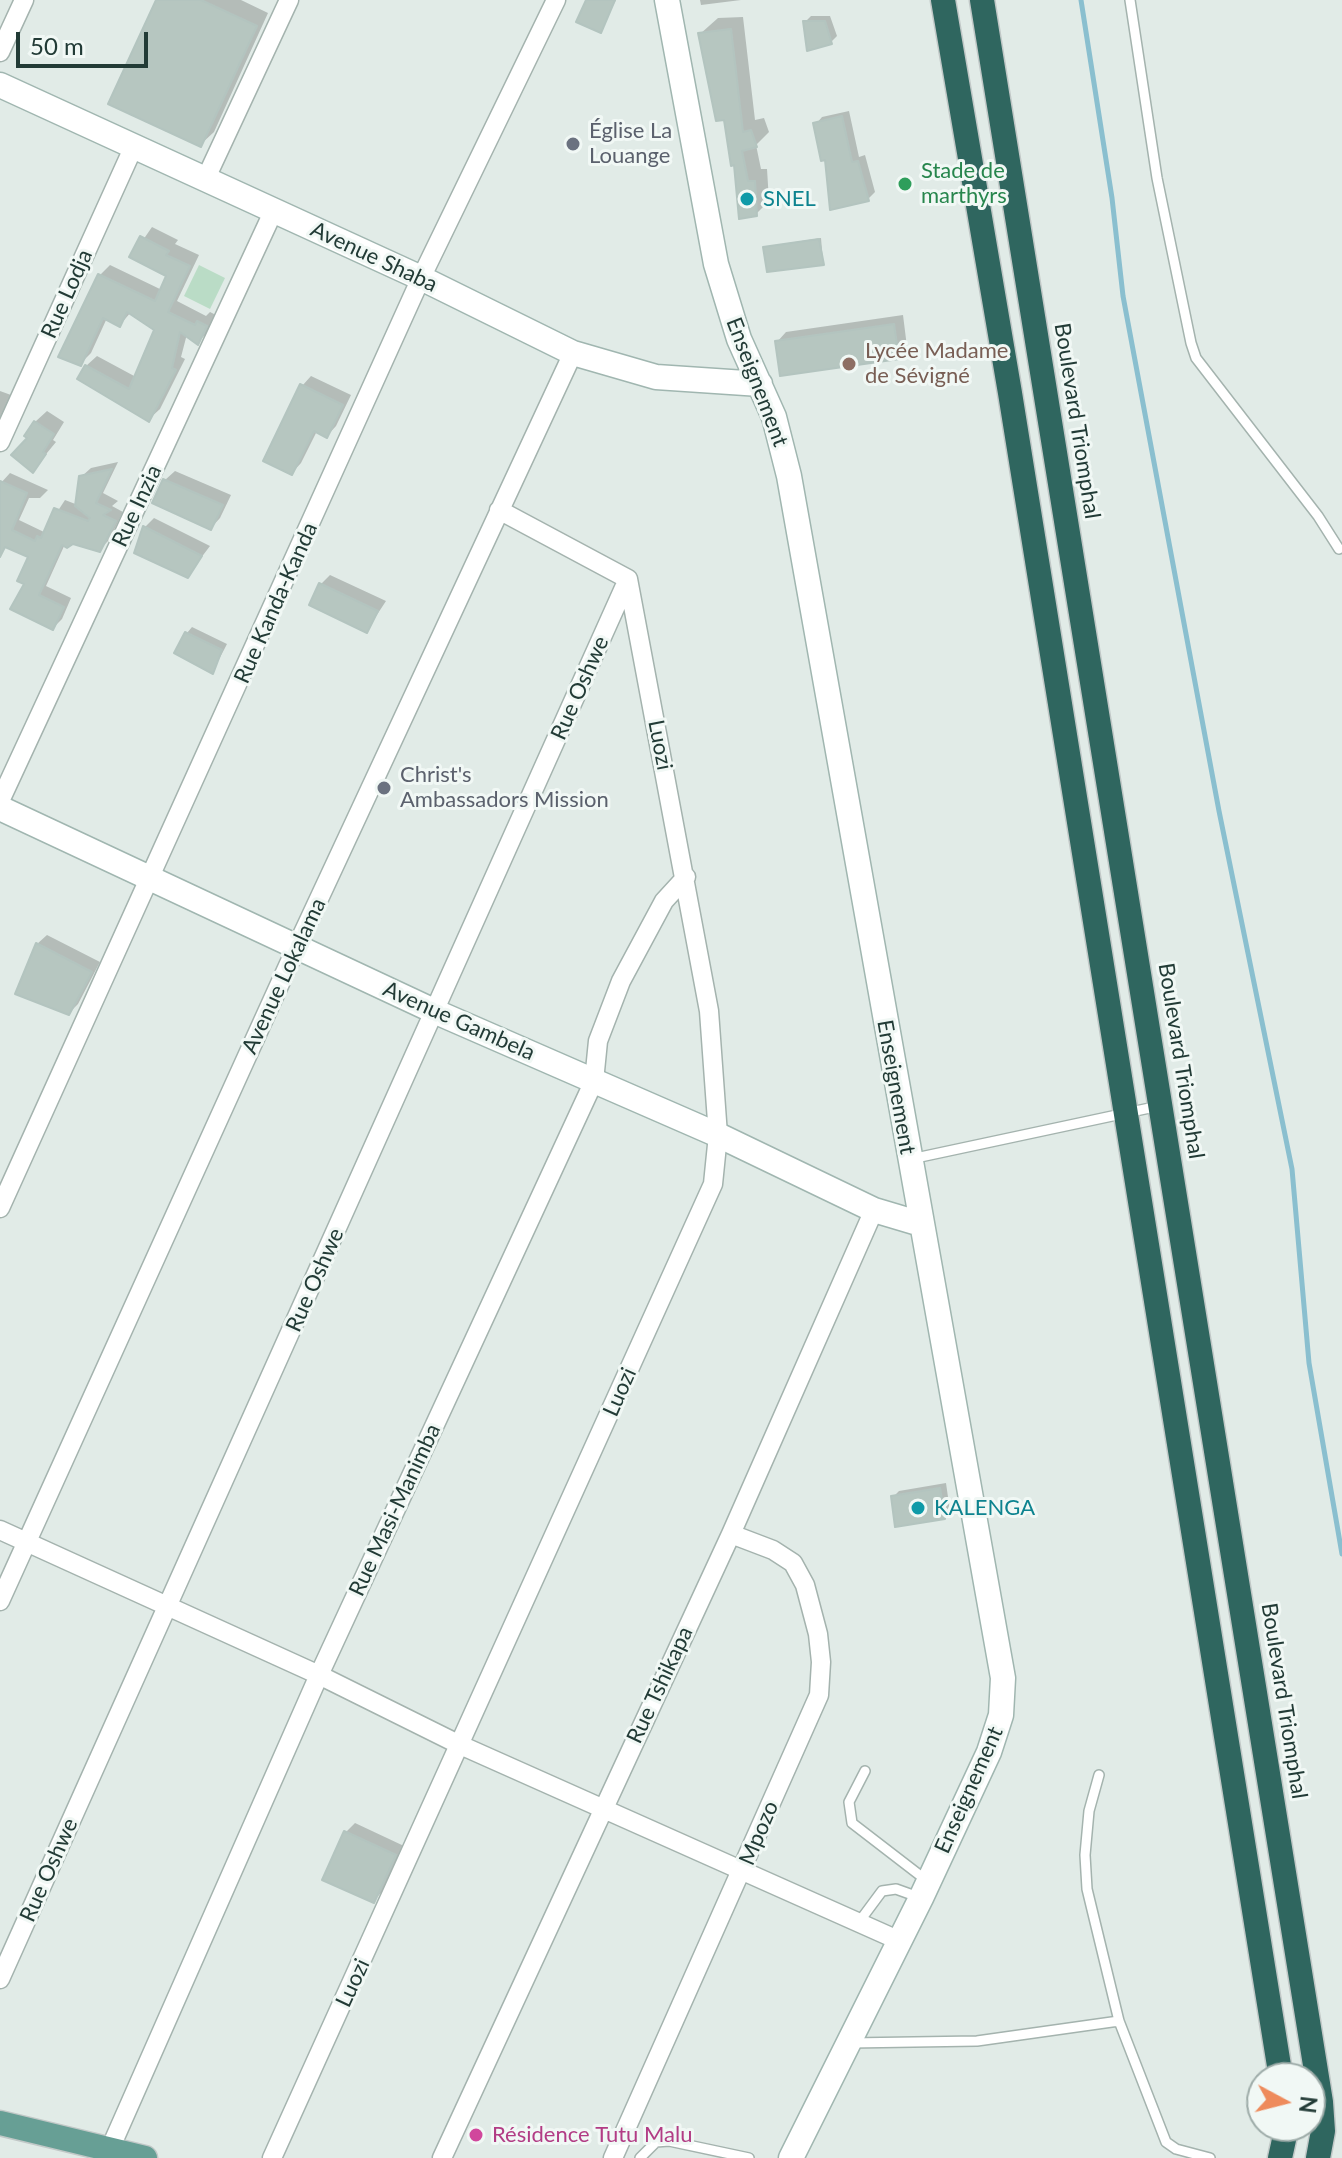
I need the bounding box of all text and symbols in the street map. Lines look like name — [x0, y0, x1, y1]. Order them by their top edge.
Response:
scale bar — [20, 16, 152, 66]
text: 50 m — [30, 31, 84, 60]
place label: Église La Louange — [589, 118, 672, 170]
marker: Église La Louange — [564, 135, 582, 153]
place label: Stade de marthyrs — [921, 158, 1007, 210]
marker: Stade de marthyrs — [896, 175, 914, 193]
place label: SNEL — [763, 186, 816, 212]
marker: SNEL — [738, 190, 756, 208]
street label: Avenue Shaba — [306, 216, 442, 298]
street label: Rue Lodja — [36, 246, 98, 342]
street label: Enseignement — [720, 314, 794, 450]
street label: Boulevard Triomphal — [1048, 321, 1106, 521]
place label: Lycée Madame de Sévigné — [865, 338, 1008, 390]
marker: Lycée Madame de Sévigné — [840, 355, 858, 373]
street label: Rue Inzia — [107, 461, 167, 551]
street label: Rue Kanda-Kanda — [229, 519, 323, 687]
street label: Rue Oshwe — [545, 632, 615, 744]
street label: Luozi — [642, 718, 678, 772]
place label: Christ's Ambassadors Mission — [400, 762, 609, 814]
marker: Christ's Ambassadors Mission — [375, 779, 393, 797]
street label: Avenue Lokalama — [236, 894, 332, 1058]
street label: Boulevard Triomphal — [1152, 961, 1210, 1161]
street label: Avenue Gambela — [379, 976, 539, 1066]
street label: Enseignement — [871, 1018, 921, 1156]
street label: Rue Oshwe — [280, 1224, 350, 1336]
street label: Luozi — [598, 1364, 642, 1420]
street label: Rue Masi-Manimba — [344, 1420, 446, 1600]
place label: KALENGA — [934, 1495, 1035, 1521]
marker: KALENGA — [909, 1499, 927, 1517]
street label: Boulevard Triomphal — [1255, 1601, 1313, 1801]
street label: Rue Tshikapa — [621, 1622, 699, 1748]
street label: Enseignement — [929, 1722, 1009, 1858]
street label: Mpozo — [734, 1797, 784, 1869]
street label: Rue Oshwe — [14, 1814, 84, 1926]
street label: Luozi — [330, 1955, 376, 2011]
north arrow — [1246, 2062, 1326, 2142]
text: N — [1294, 2095, 1323, 2115]
place label: Résidence Tutu Malu — [492, 2122, 692, 2148]
marker: Résidence Tutu Malu — [467, 2126, 485, 2144]

